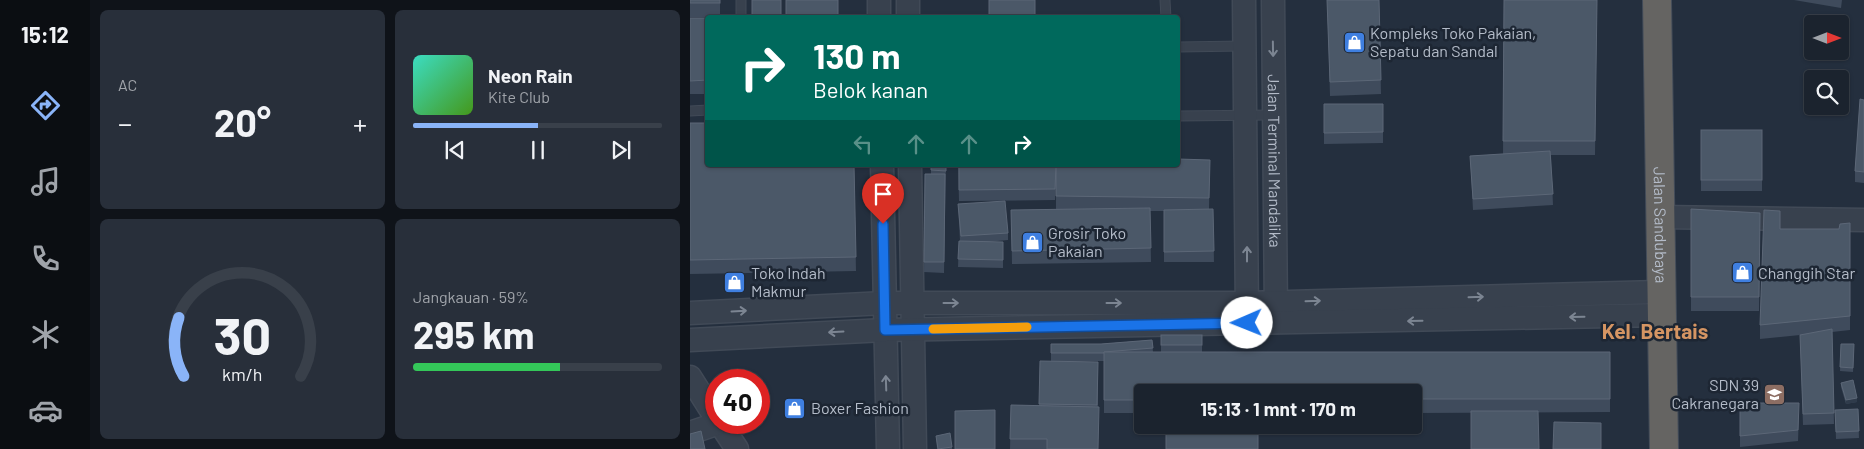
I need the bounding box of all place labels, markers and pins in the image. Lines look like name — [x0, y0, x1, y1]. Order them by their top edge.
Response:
place label: Kompleks Toko Pakaian, Sepatu dan Sandal — [1370, 23, 1536, 60]
shop icon: Kompleks Toko Pakaian, Sepatu dan Sandal — [1342, 30, 1366, 54]
pin — [862, 173, 904, 224]
place label: Grosir Toko Pakaian — [1048, 223, 1126, 260]
shop icon: Grosir Toko Pakaian — [1020, 230, 1044, 254]
shop icon: Changgih Star — [1730, 261, 1754, 285]
place label: Toko Indah Makmur — [751, 263, 826, 300]
place label: Changgih Star — [1758, 263, 1856, 282]
shop icon: Toko Indah Makmur — [723, 270, 747, 294]
place label: SDN 39 Cakranegara — [1671, 375, 1759, 412]
school or university icon: SDN 39 Cakranegara — [1763, 382, 1787, 406]
shop icon: Boxer Fashion — [783, 396, 807, 420]
place label: Boxer Fashion — [811, 398, 909, 417]

